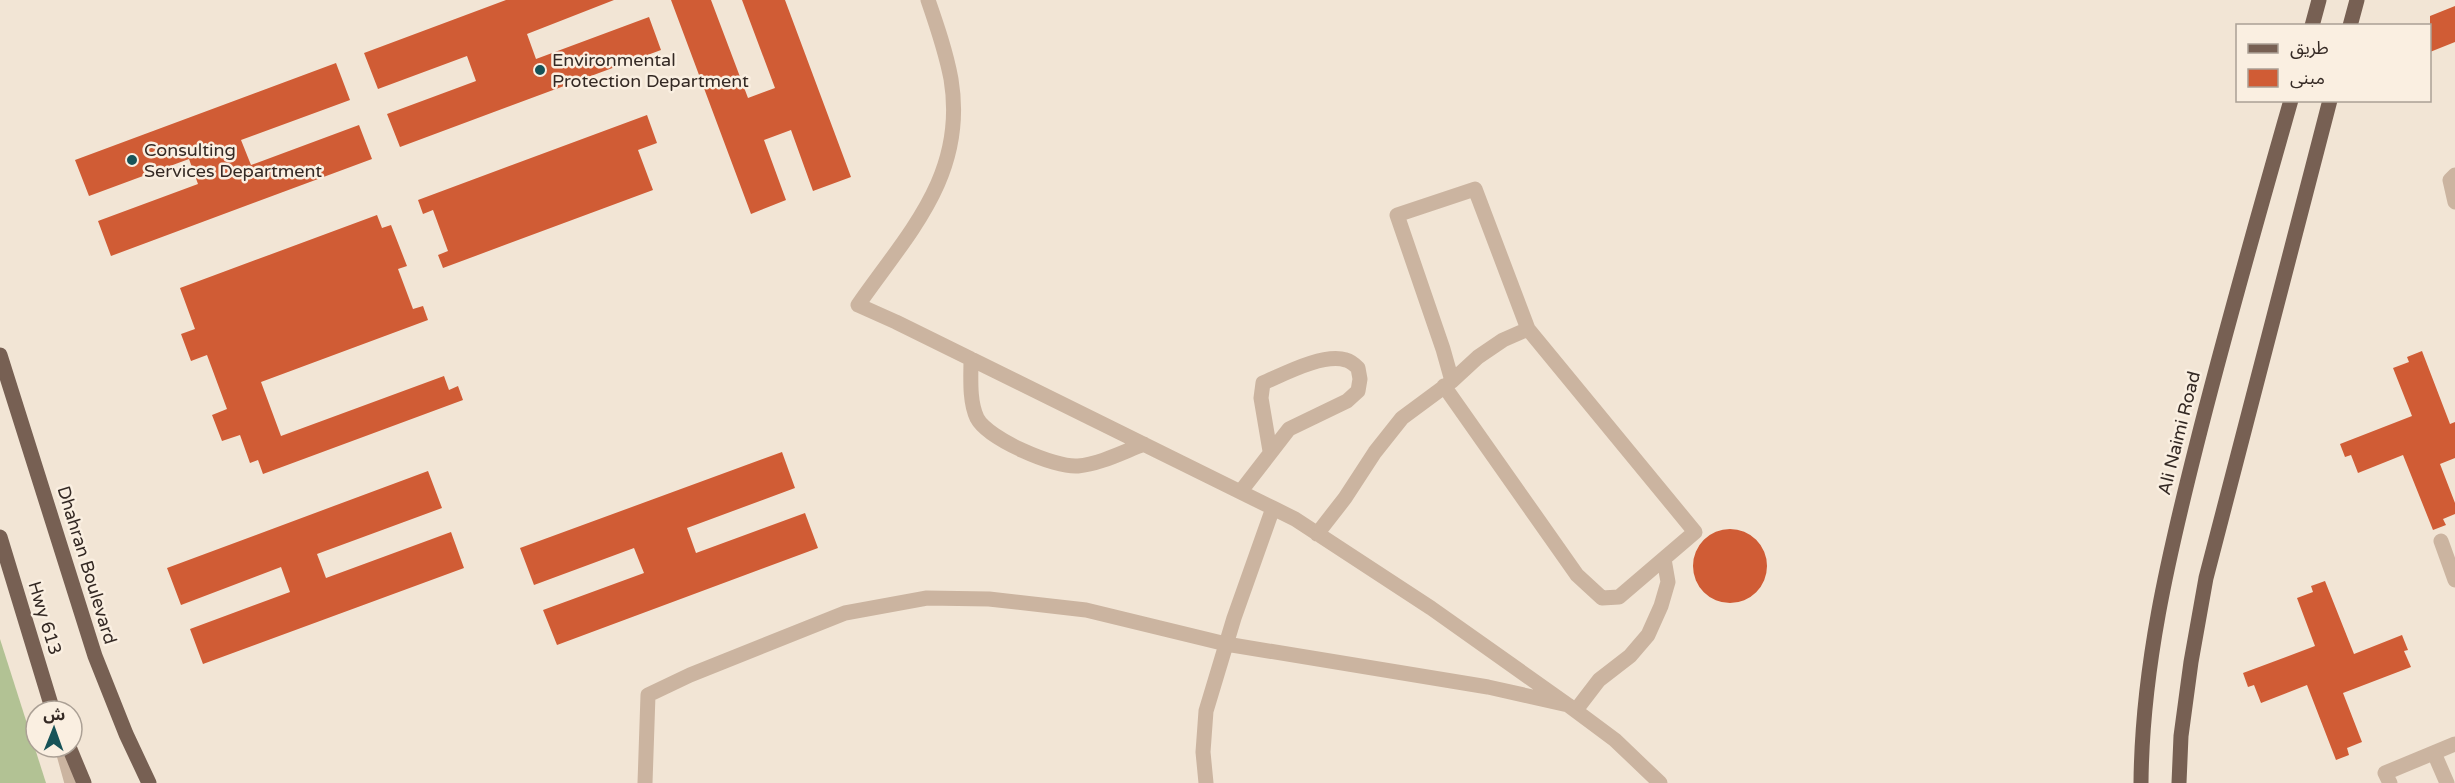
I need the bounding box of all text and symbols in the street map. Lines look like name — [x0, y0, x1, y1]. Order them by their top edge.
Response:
legend — [2236, 24, 2431, 102]
text: طريق — [2290, 37, 2329, 59]
place label: Environmental Protection Department — [552, 49, 749, 92]
marker: Environmental Protection Department — [533, 63, 547, 77]
text: مبنى — [2290, 67, 2325, 89]
place label: Consulting Services Department — [144, 139, 322, 182]
marker: Consulting Services Department — [125, 153, 139, 167]
street label: Ali Naimi Road — [2153, 369, 2205, 497]
street label: Dhahran Boulevard — [52, 483, 122, 647]
street label: Hwy 613 — [23, 578, 67, 658]
north arrow — [24, 699, 84, 759]
text: ش — [43, 705, 65, 725]

